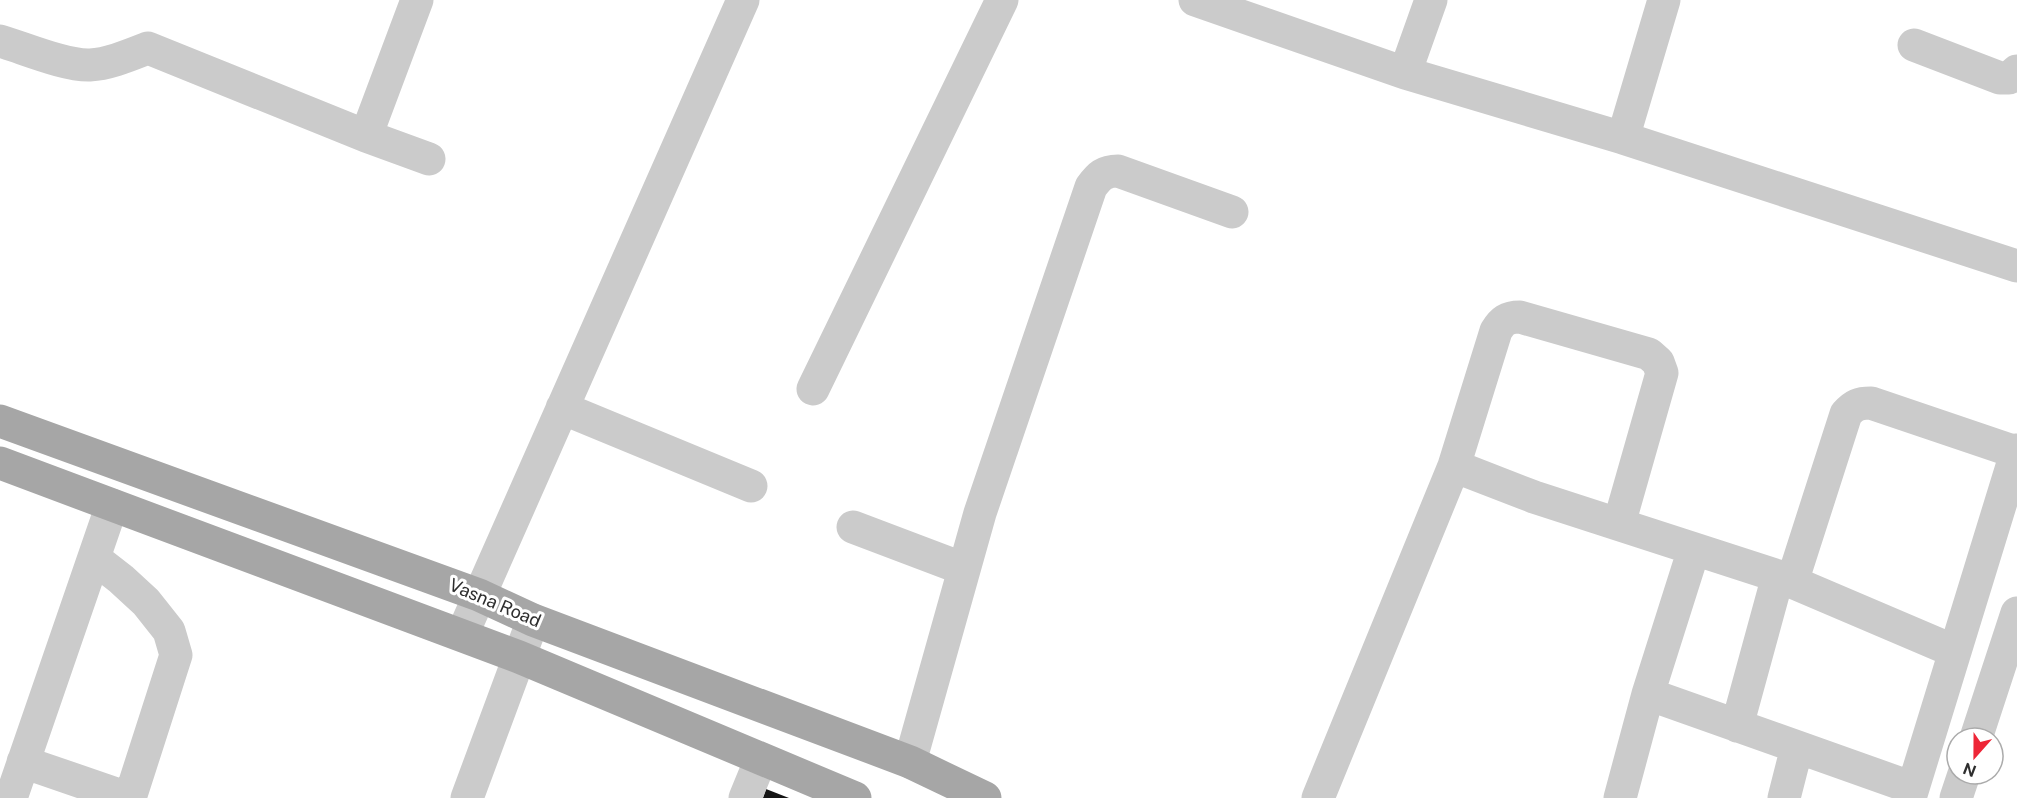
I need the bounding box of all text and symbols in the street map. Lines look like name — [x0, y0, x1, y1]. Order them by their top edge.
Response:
street label: Vasna Road — [446, 574, 544, 631]
north arrow — [1945, 726, 2005, 786]
text: N — [1961, 758, 1979, 781]

